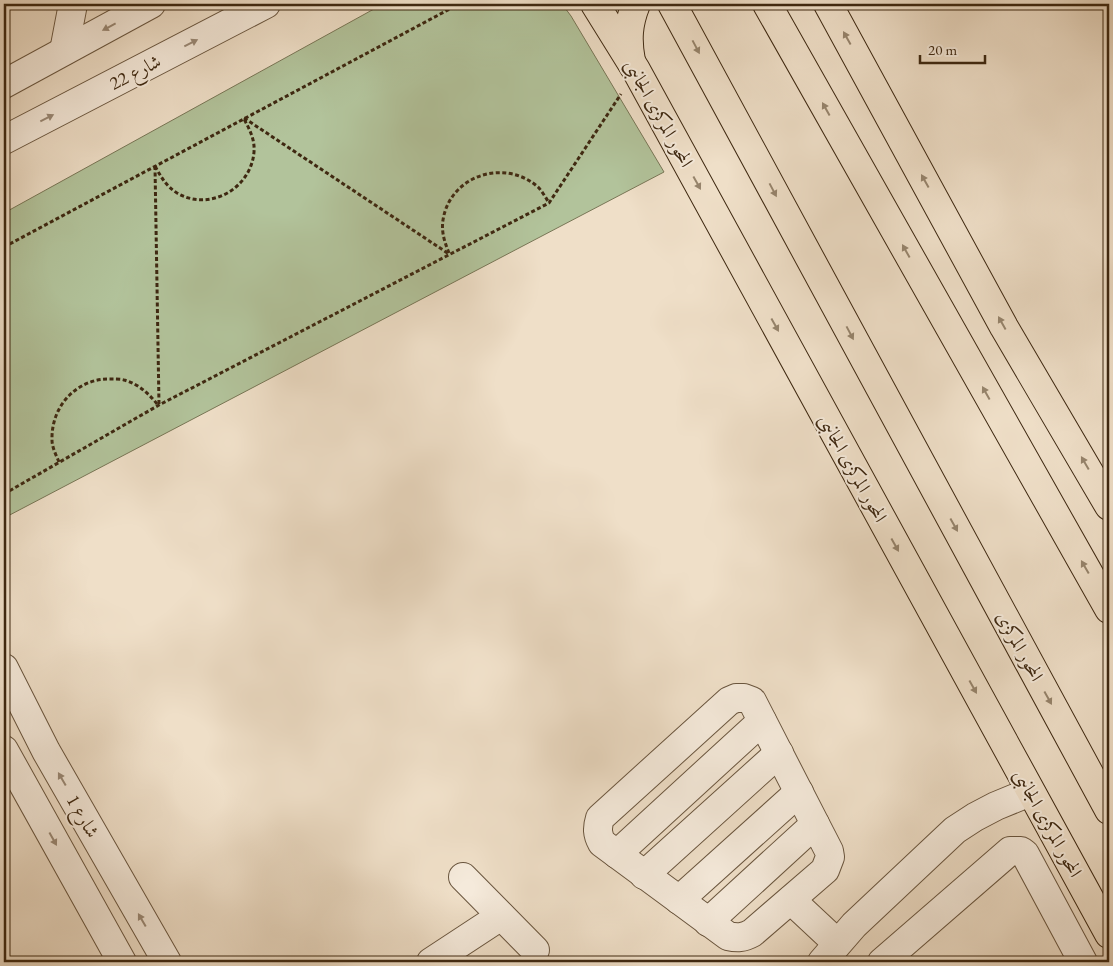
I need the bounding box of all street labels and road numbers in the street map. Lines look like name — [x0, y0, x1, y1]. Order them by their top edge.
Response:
street label: شارع 22 — [105, 48, 167, 98]
street label: المحور المركزى الجانبى — [618, 54, 699, 172]
street label: المحور المركزى الجانبى — [812, 409, 893, 527]
street label: المحور المركزى — [991, 607, 1049, 685]
street label: المحور المركزى الجانبى — [1007, 764, 1088, 882]
street label: شارع 1 — [58, 790, 105, 844]

